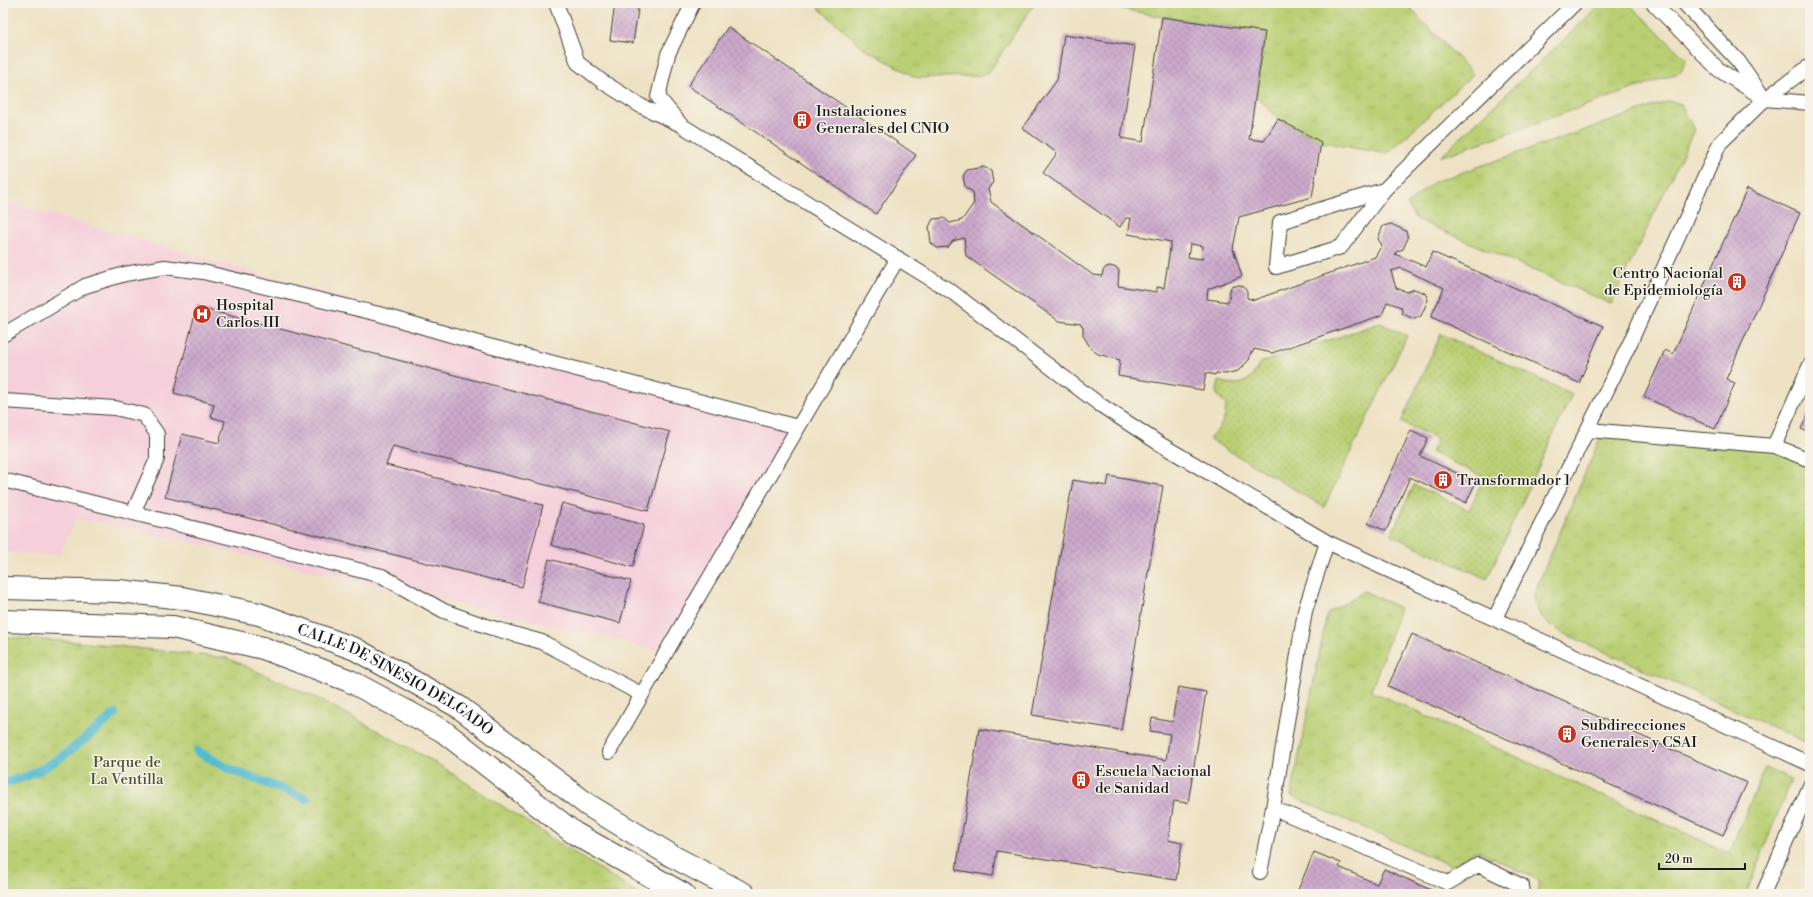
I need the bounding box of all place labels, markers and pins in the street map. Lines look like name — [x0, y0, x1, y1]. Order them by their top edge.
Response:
place label: Instalaciones Generales del CNIO — [816, 102, 950, 138]
building icon: Instalaciones Generales del CNIO — [791, 109, 813, 131]
place label: Centro Nacional de Epidemiología — [1604, 264, 1724, 300]
building icon: Centro Nacional de Epidemiología — [1726, 271, 1748, 293]
place label: Hospital Carlos III — [216, 296, 280, 332]
hospital icon: Hospital Carlos III — [191, 303, 213, 325]
building icon: Transformador 1 — [1432, 469, 1454, 491]
place label: Transformador 1 — [1457, 471, 1571, 490]
place label: Subdirecciones Generales y CSAI — [1581, 716, 1697, 752]
building icon: Subdirecciones Generales y CSAI — [1556, 723, 1578, 745]
place label: Escuela Nacional de Sanidad — [1095, 762, 1212, 798]
building icon: Escuela Nacional de Sanidad — [1070, 769, 1092, 791]

